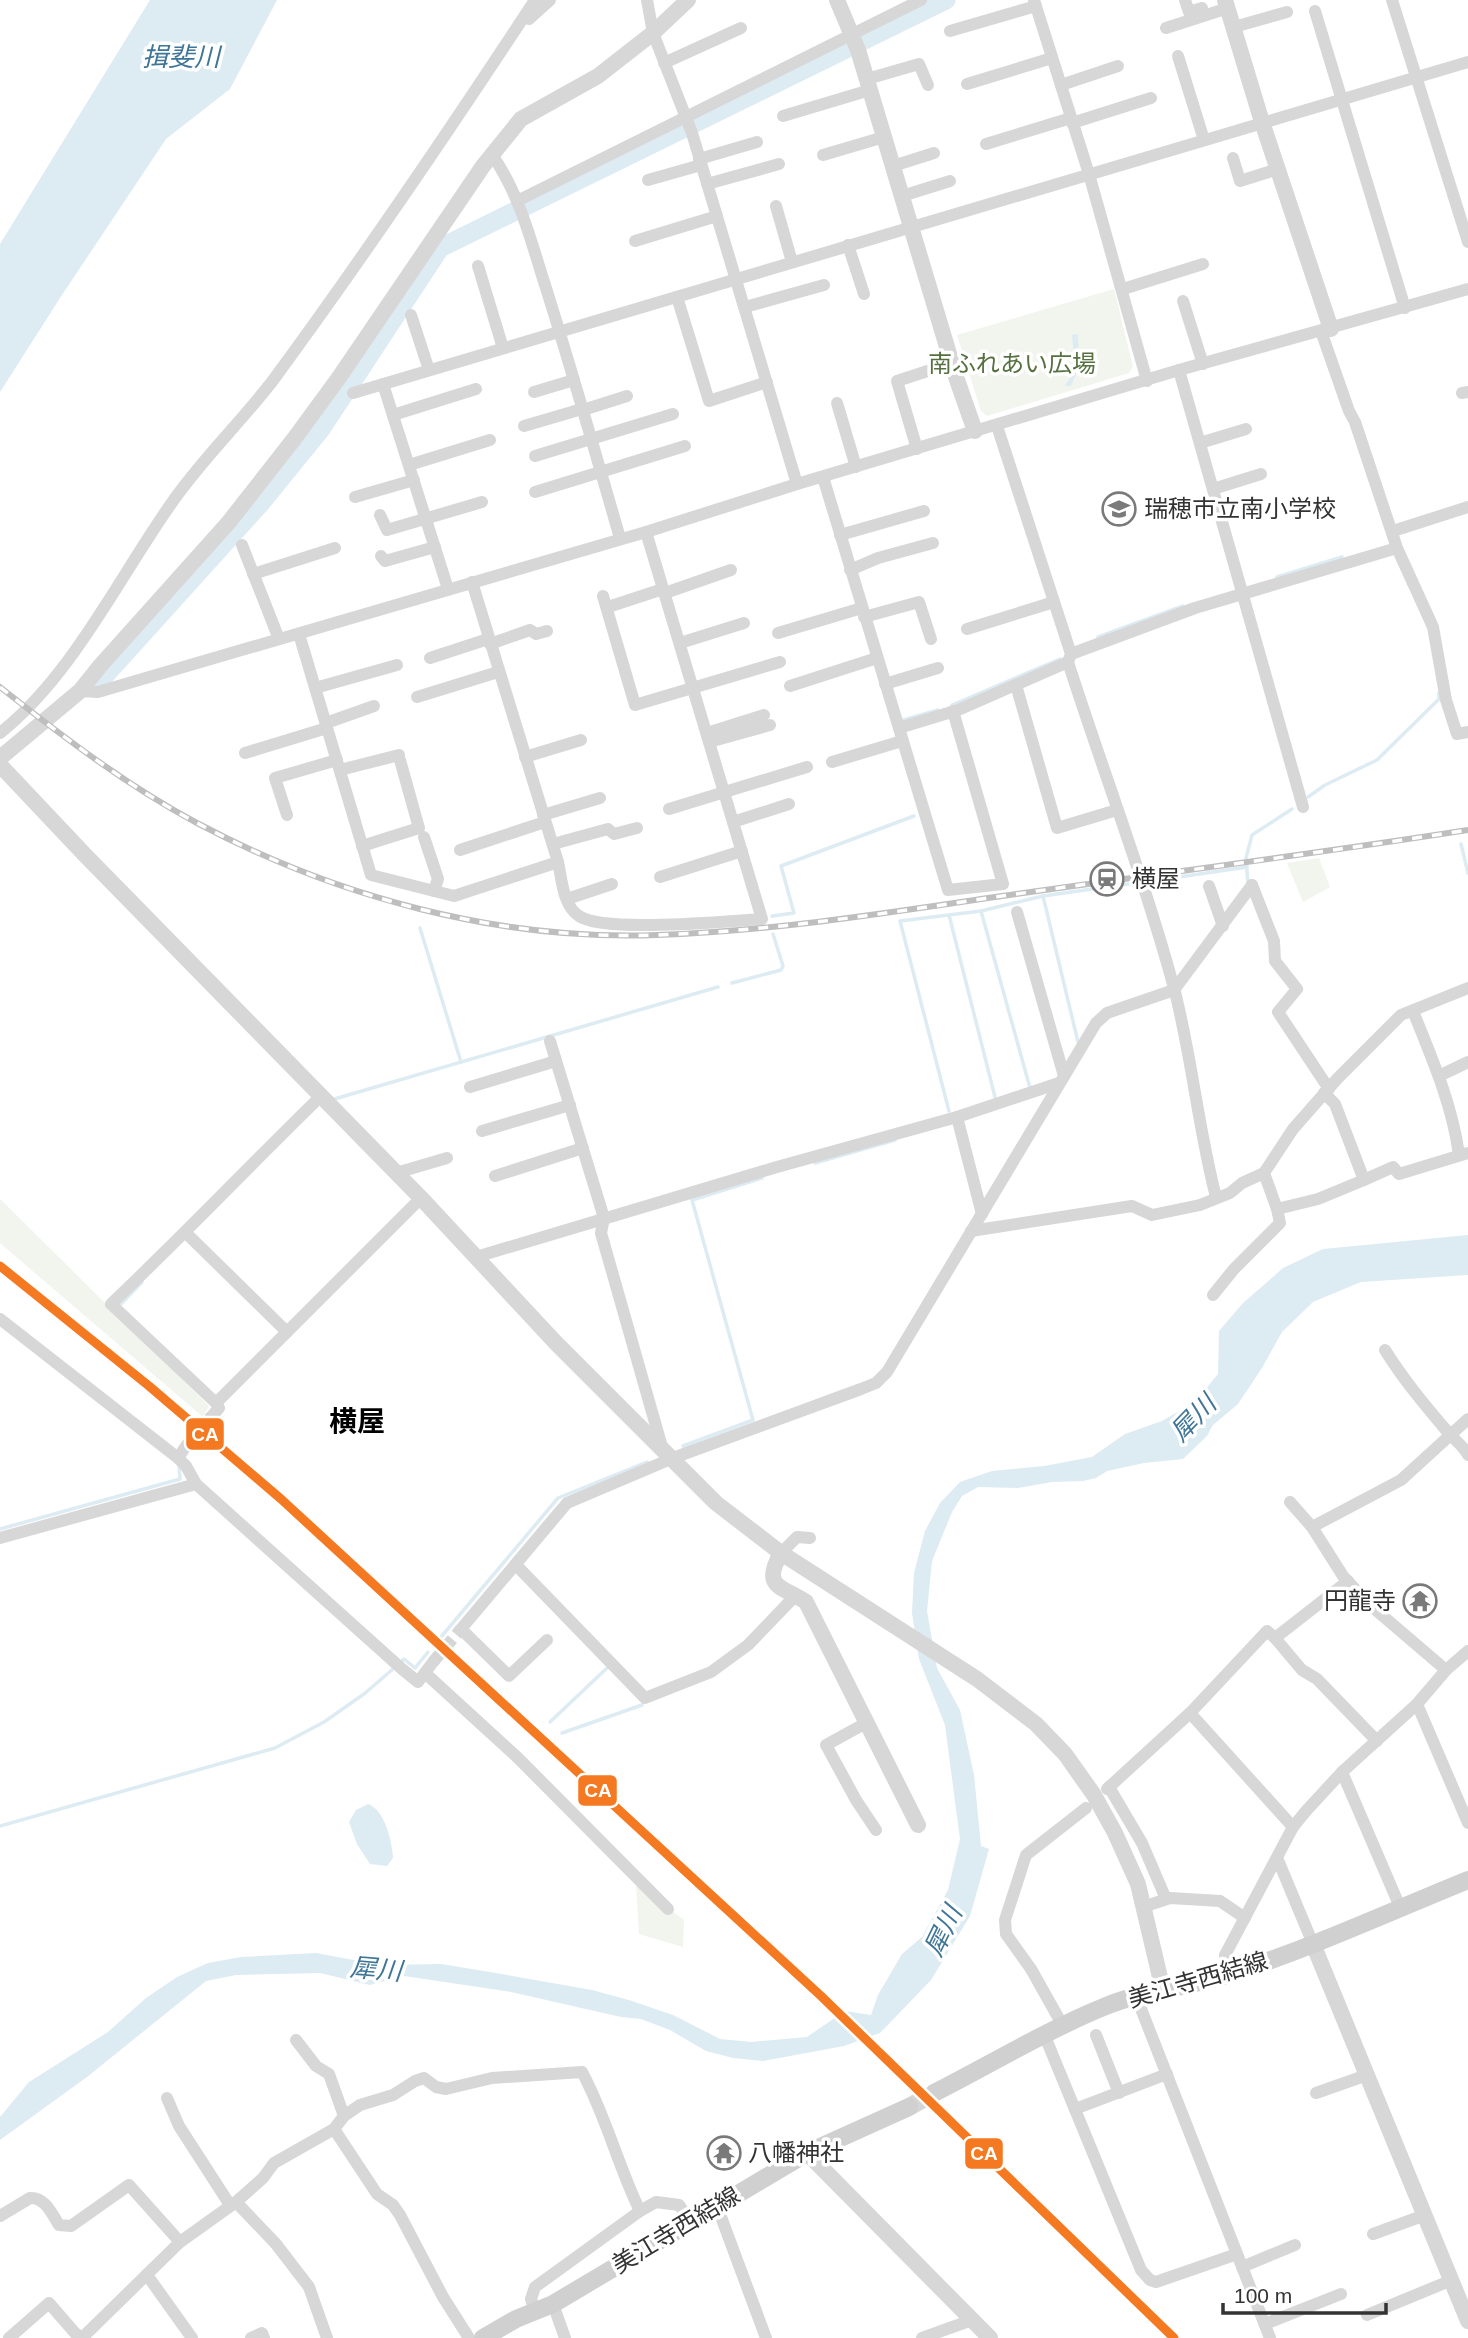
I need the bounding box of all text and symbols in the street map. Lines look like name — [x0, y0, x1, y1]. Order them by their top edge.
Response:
water label: 揖斐川 — [142, 42, 223, 72]
park label: 南ふれあい広場 — [928, 350, 1096, 377]
school or university icon: 瑞穂市立南小学校 — [1100, 490, 1138, 528]
place label: 瑞穂市立南小学校 — [1144, 495, 1336, 522]
station icon: 横屋 — [1088, 860, 1126, 898]
place label: 横屋 — [1132, 865, 1180, 892]
water label: 犀川 — [1164, 1387, 1224, 1447]
district label: 横屋 — [329, 1406, 385, 1437]
line badge: CA — [185, 1417, 225, 1451]
text: CA — [191, 1424, 219, 1445]
temple icon: 円龍寺 — [1401, 1582, 1439, 1620]
place label: 円龍寺 — [1324, 1587, 1396, 1614]
line badge: CA — [577, 1774, 618, 1807]
text: CA — [584, 1780, 612, 1801]
water label: 犀川 — [918, 1898, 969, 1961]
street label: 美江寺西結線 — [1125, 1947, 1271, 2012]
water label: 犀川 — [349, 1952, 406, 1986]
temple icon: 八幡神社 — [705, 2134, 743, 2172]
line badge: CA — [964, 2137, 1004, 2170]
place label: 八幡神社 — [748, 2139, 844, 2166]
text: CA — [970, 2143, 998, 2164]
street label: 美江寺西結線 — [607, 2181, 744, 2278]
scale bar — [1223, 2272, 1386, 2316]
text: 100 m — [1234, 2284, 1292, 2307]

